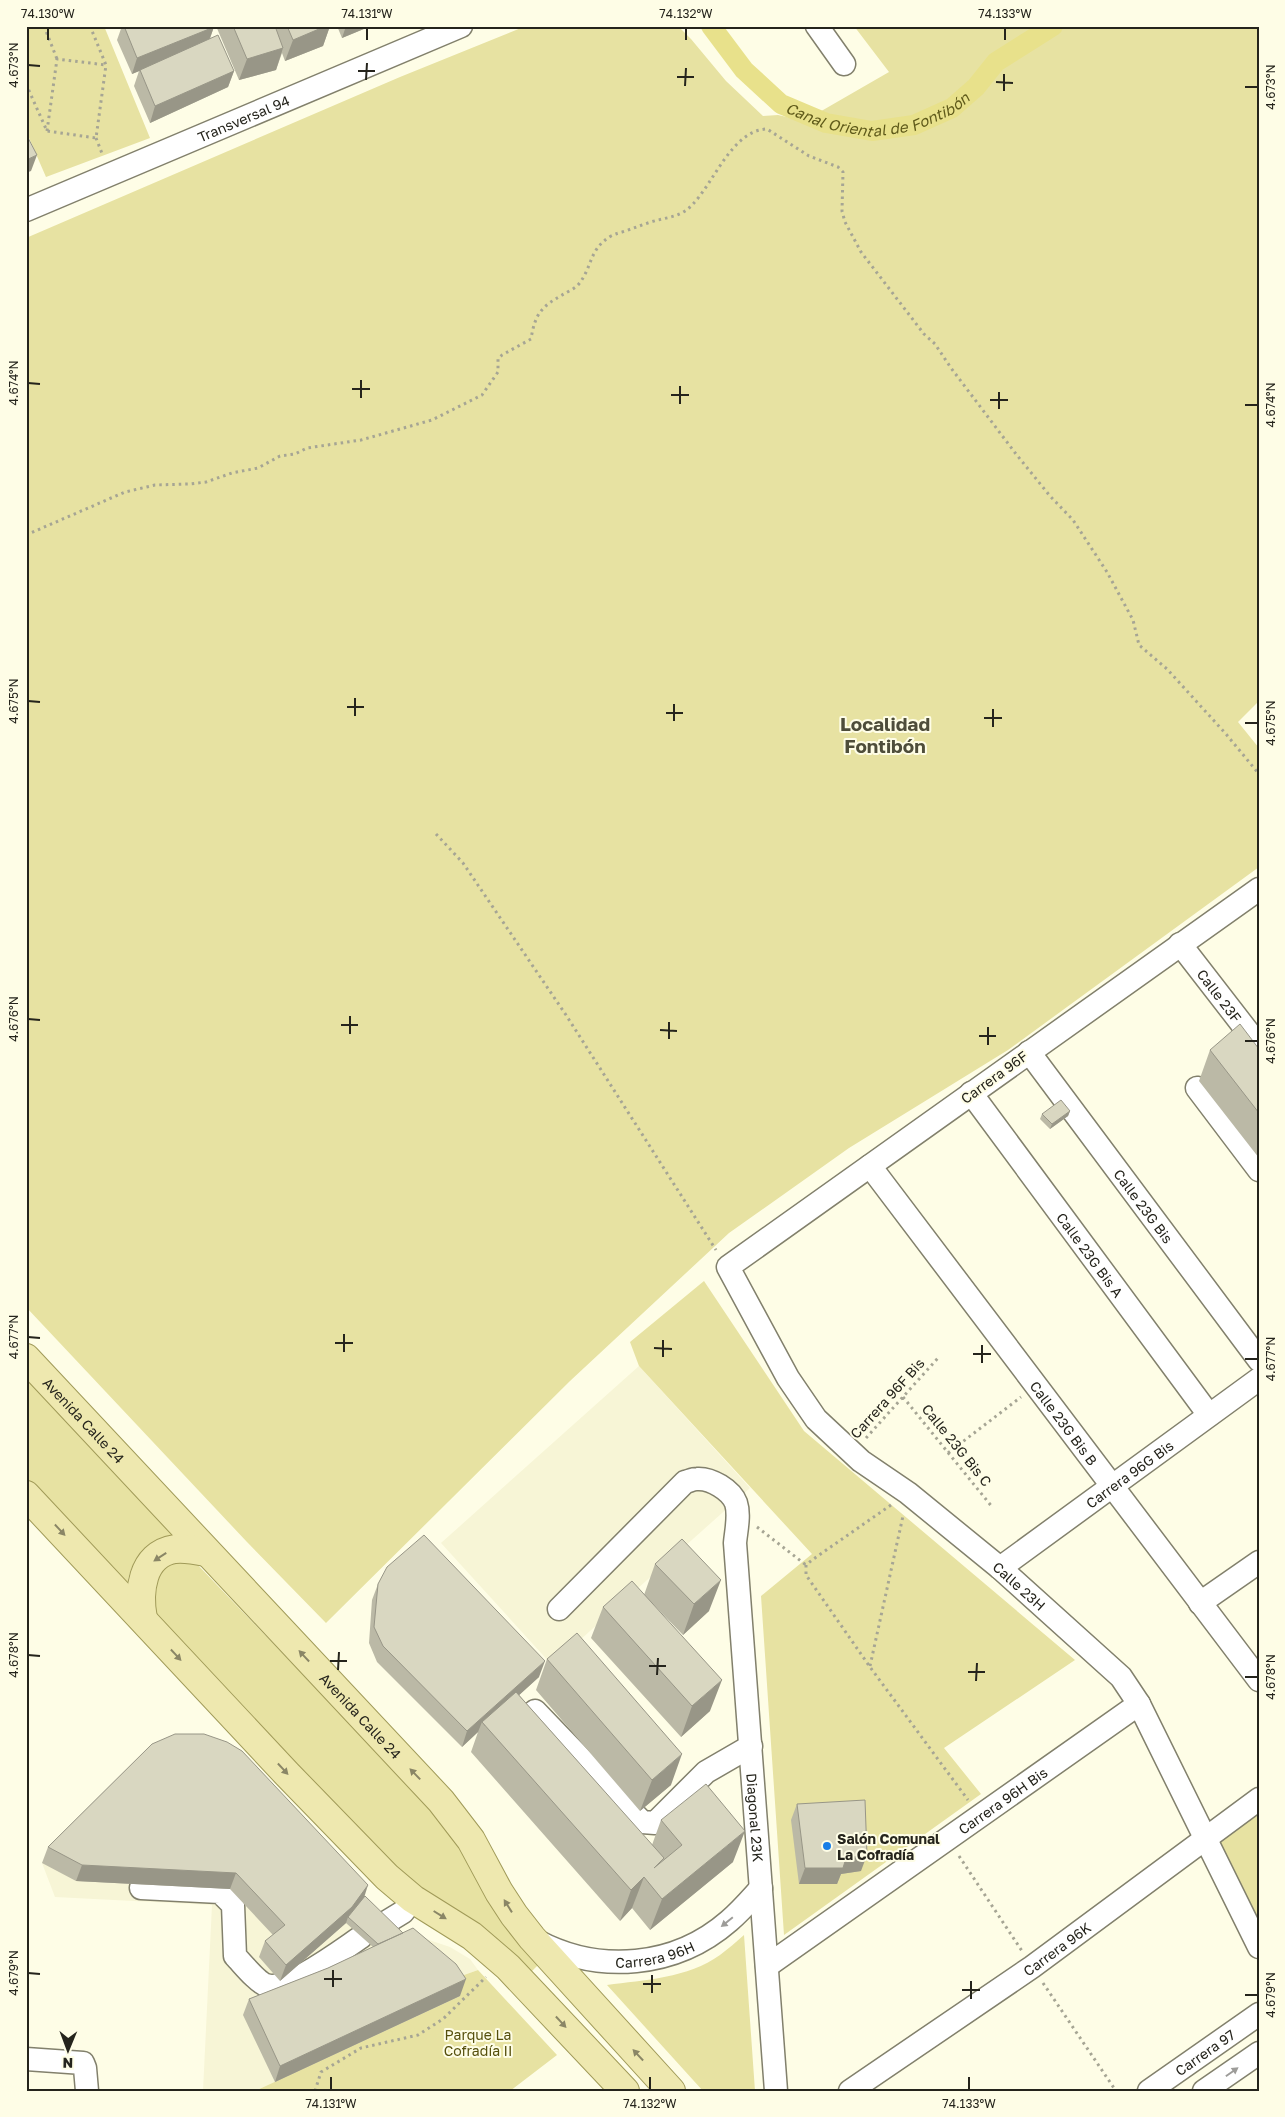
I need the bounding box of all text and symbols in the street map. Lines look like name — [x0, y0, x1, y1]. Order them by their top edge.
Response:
text: 74.130°W — [21, 6, 75, 21]
text: 74.131°W — [341, 6, 393, 21]
text: 74.132°W — [659, 6, 713, 21]
text: 74.133°W — [978, 6, 1032, 21]
text: 4.673°N — [6, 42, 21, 88]
text: 4.673°N — [1263, 64, 1278, 110]
water label: Canal Oriental de Fontibón — [783, 88, 973, 140]
street label: Transversal 94 — [195, 91, 292, 145]
text: 4.674°N — [6, 360, 21, 406]
text: 4.674°N — [1263, 382, 1278, 428]
text: 4.675°N — [6, 678, 21, 724]
text: 4.675°N — [1263, 700, 1278, 746]
district label: Localidad Fontibón — [840, 712, 930, 757]
street label: Calle 23F — [1194, 965, 1246, 1025]
text: 4.676°N — [6, 996, 21, 1042]
text: 4.676°N — [1263, 1018, 1278, 1064]
street label: Carrera 96F — [957, 1047, 1031, 1107]
street label: Calle 23G Bis — [1111, 1165, 1177, 1246]
street label: Calle 23G Bis A — [1054, 1209, 1128, 1301]
text: 4.677°N — [6, 1315, 21, 1359]
text: 4.677°N — [1263, 1337, 1278, 1381]
street label: Carrera 96F Bis — [846, 1354, 928, 1442]
street label: Avenida Calle 24 — [40, 1374, 128, 1466]
street label: Calle 23G Bis B — [1027, 1377, 1102, 1468]
street label: Calle 23G Bis C — [919, 1400, 995, 1490]
street label: Carrera 96G Bis — [1082, 1436, 1176, 1511]
one-way arrow — [54, 1524, 66, 1536]
one-way arrow — [153, 1552, 166, 1561]
street label: Calle 23H — [990, 1558, 1049, 1614]
text: 4.678°N — [6, 1632, 21, 1678]
one-way arrow — [170, 1648, 182, 1660]
one-way arrow — [298, 1651, 310, 1663]
text: 4.678°N — [1263, 1654, 1278, 1700]
street label: Avenida Calle 24 — [317, 1669, 405, 1762]
one-way arrow — [277, 1763, 289, 1775]
street label: Carrera 96H Bis — [955, 1763, 1050, 1837]
one-way arrow — [409, 1769, 421, 1781]
street label: Diagonal 23K — [744, 1772, 767, 1863]
place label: Salón Comunal La Cofradía — [837, 1830, 940, 1863]
marker: Salón Comunal La Cofradía — [821, 1840, 833, 1852]
one-way arrow — [504, 1900, 513, 1913]
one-way arrow — [433, 1910, 446, 1920]
one-way arrow — [720, 1917, 733, 1928]
street label: Carrera 96K — [1020, 1918, 1094, 1979]
street label: Carrera 96H — [615, 1937, 697, 1970]
text: 4.679°N — [6, 1950, 21, 1996]
text: 4.679°N — [1263, 1972, 1278, 2018]
one-way arrow — [555, 2016, 567, 2028]
north arrow — [42, 2024, 92, 2074]
street label: Carrera 97 — [1172, 2025, 1238, 2079]
park label: Parque La Cofradía II — [444, 2026, 512, 2059]
one-way arrow — [632, 2049, 644, 2061]
text: N — [62, 2055, 73, 2072]
one-way arrow — [1225, 2067, 1238, 2077]
text: 74.131°W — [305, 2096, 357, 2111]
text: 74.132°W — [623, 2096, 677, 2111]
text: 74.133°W — [942, 2096, 996, 2111]

